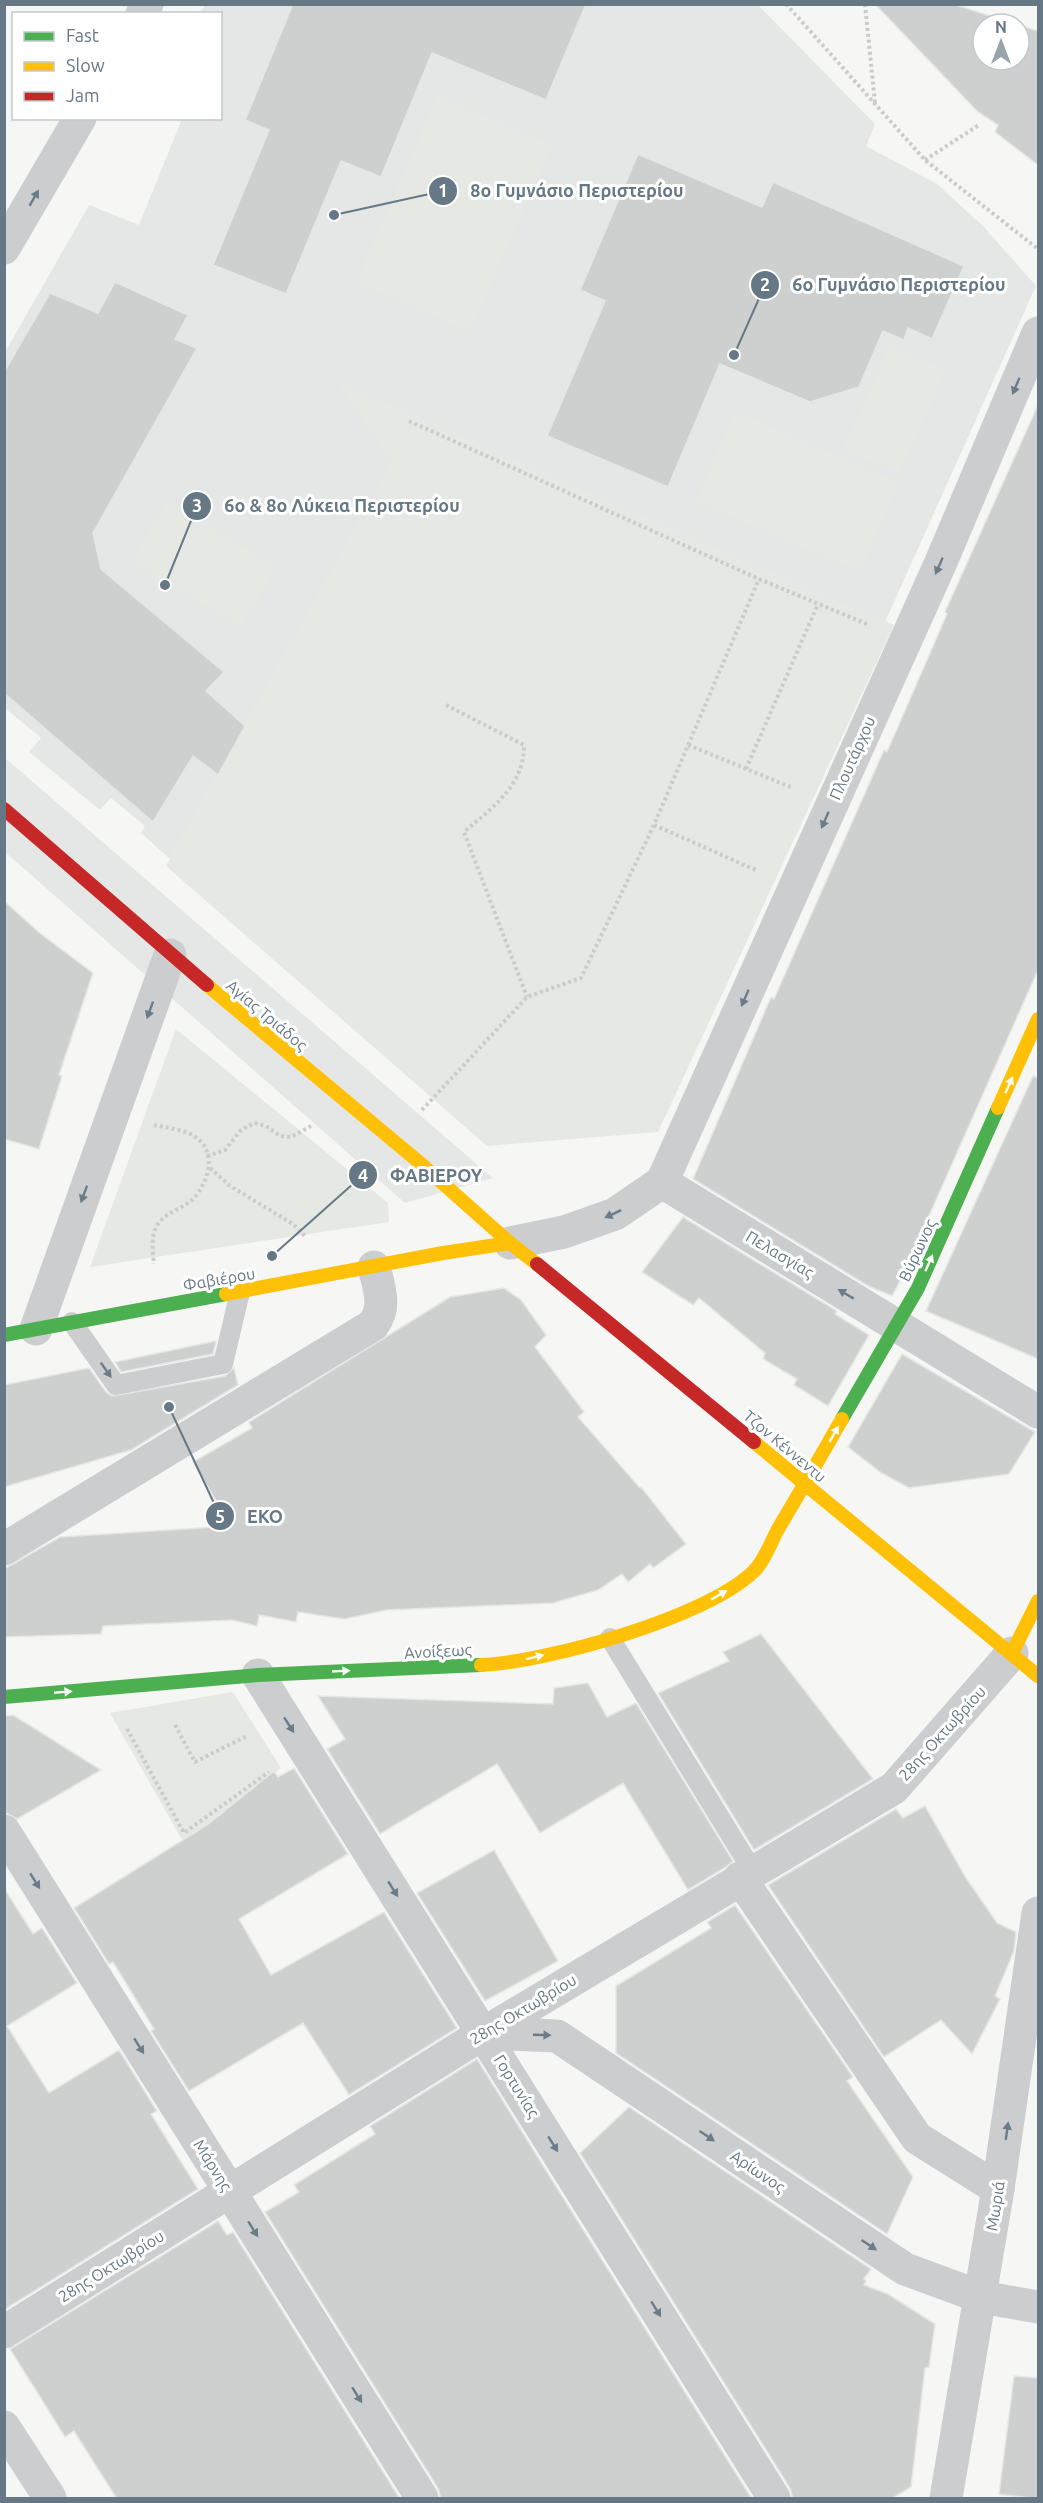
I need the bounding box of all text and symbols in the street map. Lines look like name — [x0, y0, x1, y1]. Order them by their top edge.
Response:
legend — [12, 12, 222, 120]
north arrow — [971, 12, 1031, 72]
text: N — [995, 18, 1007, 36]
text: Fast — [66, 25, 99, 45]
text: Slow — [66, 55, 105, 75]
text: Jam — [66, 85, 100, 105]
callout: 8ο Γυμνάσιο Περιστερίου — [428, 173, 695, 209]
text: 1 — [438, 180, 448, 200]
text: 8ο Γυμνάσιο Περιστερίου — [470, 180, 684, 200]
one-way arrow — [29, 189, 39, 206]
callout: 6ο Γυμνάσιο Περιστερίου — [750, 267, 1018, 303]
text: 2 — [760, 274, 770, 294]
text: 6ο Γυμνάσιο Περιστερίου — [792, 274, 1006, 294]
one-way arrow — [1011, 378, 1021, 396]
callout: 6ο & 8ο Λύκεια Περιστερίου — [182, 488, 471, 524]
text: 3 — [192, 495, 202, 515]
text: 6ο & 8ο Λύκεια Περιστερίου — [224, 495, 460, 515]
one-way arrow — [935, 557, 944, 574]
street label: Πλουτάρχου — [826, 713, 878, 803]
one-way arrow — [820, 812, 829, 829]
street label: Αγίας Τριάδος — [222, 976, 311, 1055]
one-way arrow — [739, 989, 749, 1007]
one-way arrow — [144, 1001, 154, 1019]
one-way arrow — [1004, 1076, 1014, 1094]
callout: ΦΑΒΙΕΡΟΥ — [348, 1157, 494, 1193]
text: 4 — [358, 1165, 368, 1185]
text: ΦΑΒΙΕΡΟΥ — [390, 1165, 483, 1185]
one-way arrow — [79, 1185, 89, 1203]
one-way arrow — [604, 1209, 621, 1218]
street label: Βύρωνος — [895, 1216, 940, 1284]
street label: Πελασγίας — [742, 1227, 817, 1282]
one-way arrow — [924, 1254, 934, 1272]
street label: Φαβιέρου — [181, 1264, 257, 1294]
one-way arrow — [837, 1289, 854, 1299]
one-way arrow — [100, 1362, 111, 1378]
street label: Τζον Κέννεντυ — [740, 1406, 830, 1486]
one-way arrow — [829, 1425, 839, 1442]
callout: EKO — [205, 1498, 295, 1534]
text: 5 — [215, 1506, 225, 1526]
text: EKO — [247, 1506, 283, 1526]
one-way arrow — [711, 1590, 727, 1601]
street label: Ανοίξεως — [404, 1640, 472, 1663]
one-way arrow — [526, 1652, 544, 1662]
one-way arrow — [331, 1667, 350, 1676]
street label: 28ης Οκτωβρίου — [895, 1682, 990, 1785]
one-way arrow — [53, 1687, 72, 1697]
one-way arrow — [283, 1716, 295, 1732]
one-way arrow — [30, 1873, 41, 1889]
one-way arrow — [388, 1881, 399, 1898]
street label: 28ης Οκτωβρίου — [467, 1970, 580, 2049]
one-way arrow — [533, 2030, 552, 2040]
one-way arrow — [133, 2038, 144, 2054]
street label: Γορτυνίας — [490, 2051, 543, 2121]
one-way arrow — [1002, 2122, 1011, 2141]
one-way arrow — [698, 2130, 714, 2142]
street label: Μάρνης — [189, 2136, 236, 2195]
one-way arrow — [547, 2136, 558, 2152]
street label: Αρίωνος — [727, 2146, 789, 2197]
street label: Μωριά — [982, 2179, 1008, 2232]
one-way arrow — [248, 2221, 259, 2238]
street label: 28ης Οκτωβρίου — [55, 2226, 168, 2307]
one-way arrow — [860, 2239, 877, 2250]
one-way arrow — [650, 2301, 661, 2317]
one-way arrow — [351, 2386, 362, 2403]

